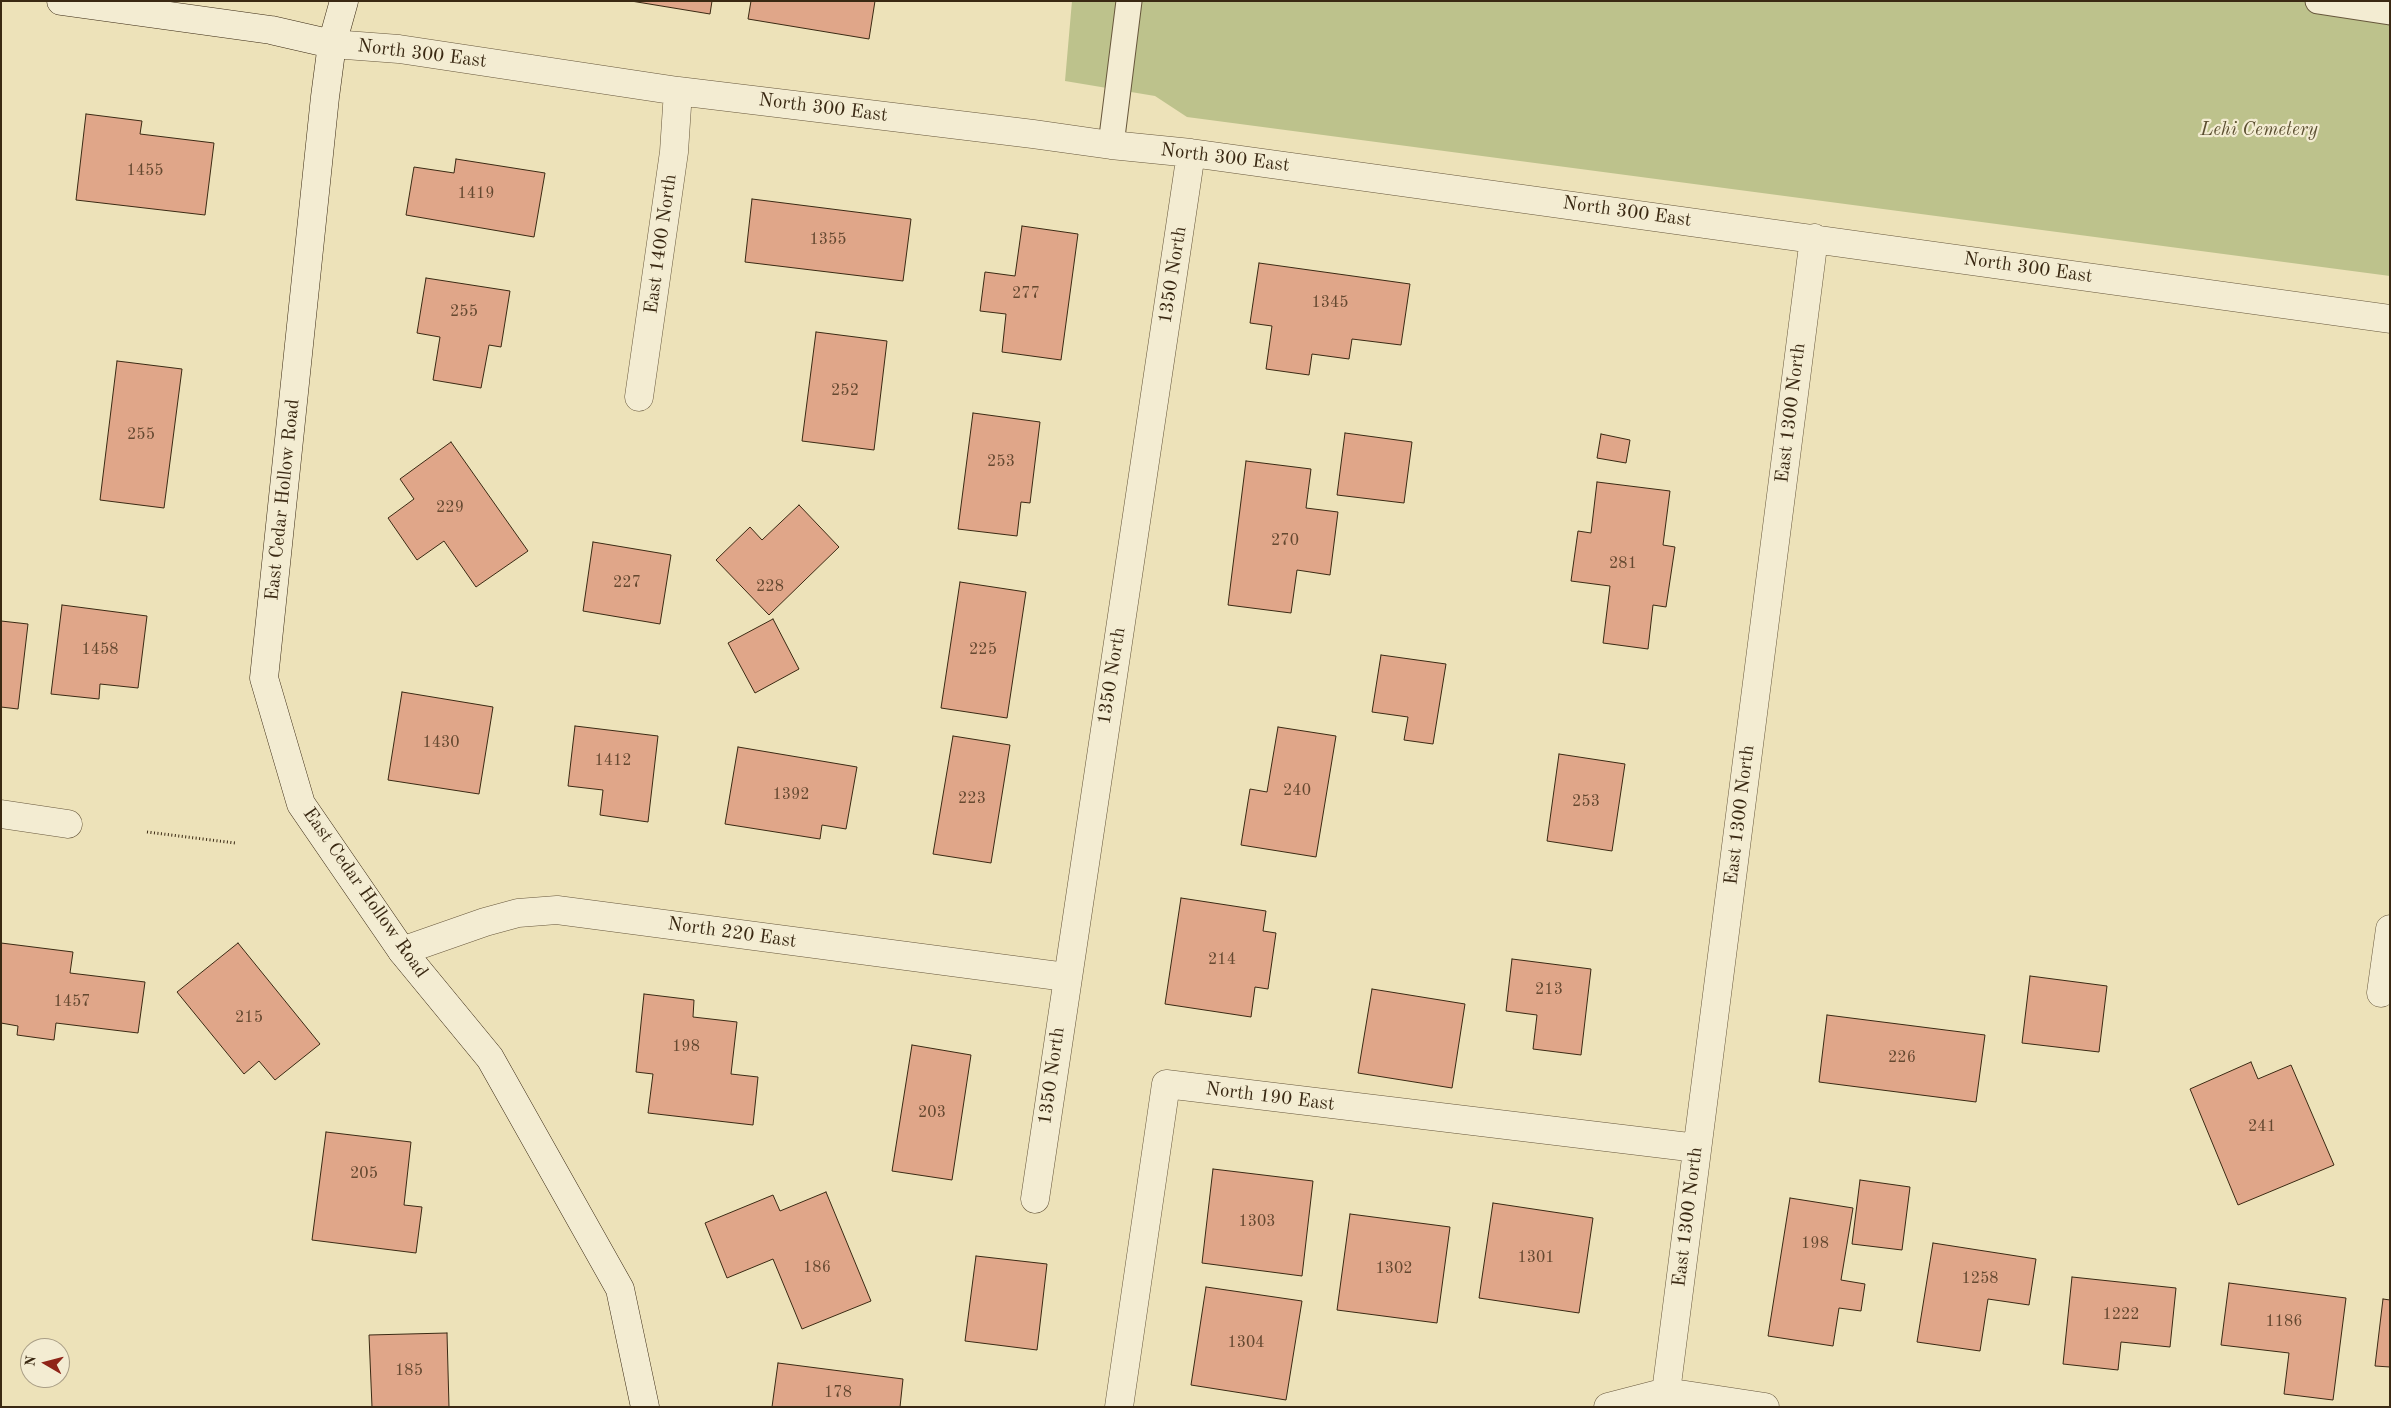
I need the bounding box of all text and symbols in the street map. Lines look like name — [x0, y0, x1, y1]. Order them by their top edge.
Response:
street label: North 300 East — [356, 35, 488, 73]
street label: North 300 East — [757, 89, 889, 127]
park label: Lehi Cemetery — [2200, 119, 2318, 141]
street label: North 300 East — [1159, 139, 1291, 177]
house number: 1455 — [126, 161, 164, 181]
street label: East 1400 North — [640, 173, 682, 315]
house number: 1419 — [457, 184, 495, 204]
street label: North 300 East — [1561, 192, 1693, 232]
street label: 1350 North — [1154, 225, 1192, 325]
house number: 1355 — [809, 230, 847, 250]
street label: North 300 East — [1962, 248, 2094, 288]
house number: 277 — [1012, 284, 1040, 304]
house number: 1345 — [1311, 293, 1349, 313]
house number: 255 — [450, 302, 478, 322]
street label: East 1300 North — [1771, 342, 1811, 484]
house number: 252 — [831, 381, 859, 401]
street label: East Cedar Hollow Road — [261, 398, 305, 602]
house number: 255 — [127, 425, 155, 445]
house number: 253 — [987, 452, 1015, 472]
house number: 229 — [436, 498, 464, 518]
house number: 270 — [1271, 531, 1299, 551]
house number: 281 — [1609, 554, 1637, 574]
house number: 227 — [613, 573, 641, 593]
house number: 228 — [756, 577, 784, 597]
street label: 1350 North — [1093, 626, 1131, 726]
house number: 1458 — [81, 640, 119, 660]
house number: 225 — [969, 640, 997, 660]
house number: 1430 — [422, 733, 460, 753]
street label: East 1300 North — [1720, 744, 1760, 886]
house number: 1412 — [594, 751, 632, 771]
house number: 240 — [1283, 781, 1311, 801]
house number: 1392 — [772, 785, 810, 805]
house number: 223 — [958, 789, 986, 809]
house number: 253 — [1572, 792, 1600, 812]
street label: East Cedar Hollow Road — [298, 803, 432, 983]
street label: North 220 East — [666, 913, 798, 953]
house number: 214 — [1208, 950, 1236, 970]
house number: 213 — [1535, 980, 1563, 1000]
house number: 1457 — [53, 992, 91, 1012]
house number: 215 — [235, 1008, 263, 1028]
street label: 1350 North — [1034, 1026, 1070, 1126]
house number: 198 — [672, 1037, 700, 1057]
house number: 226 — [1888, 1048, 1916, 1068]
street label: North 190 East — [1204, 1078, 1336, 1116]
house number: 203 — [918, 1103, 946, 1123]
house number: 241 — [2248, 1117, 2276, 1137]
street label: East 1300 North — [1668, 1146, 1708, 1288]
house number: 205 — [350, 1164, 378, 1184]
house number: 1303 — [1238, 1212, 1276, 1232]
house number: 198 — [1801, 1234, 1829, 1254]
house number: 1301 — [1517, 1248, 1555, 1268]
house number: 186 — [803, 1258, 831, 1278]
house number: 1302 — [1375, 1259, 1413, 1279]
house number: 1258 — [1961, 1269, 1999, 1289]
house number: 1222 — [2102, 1305, 2140, 1325]
house number: 1186 — [2265, 1312, 2303, 1332]
house number: 1304 — [1227, 1333, 1265, 1353]
north arrow — [20, 1338, 70, 1388]
text: N — [23, 1355, 39, 1367]
house number: 185 — [395, 1361, 423, 1381]
house number: 178 — [824, 1383, 852, 1403]

